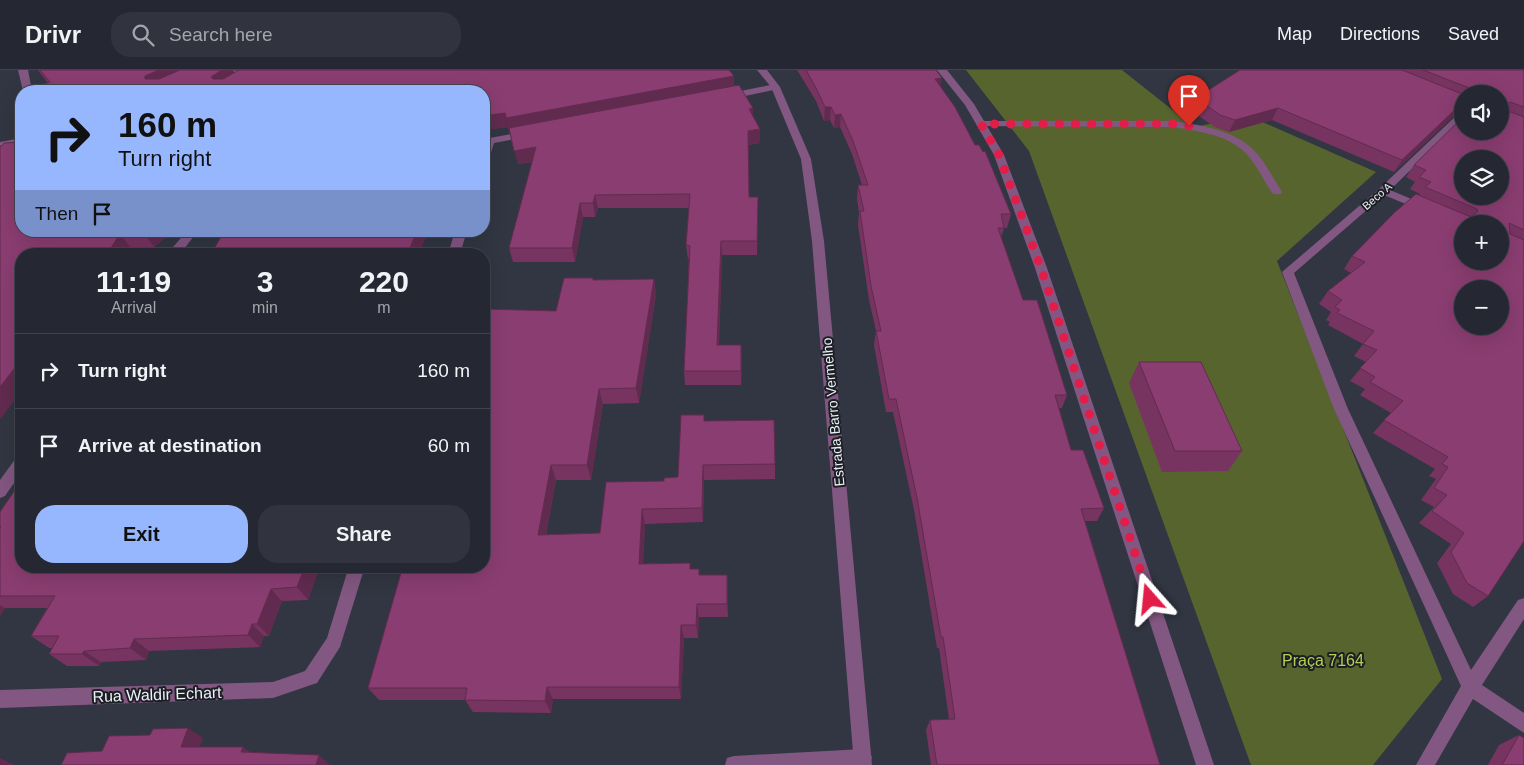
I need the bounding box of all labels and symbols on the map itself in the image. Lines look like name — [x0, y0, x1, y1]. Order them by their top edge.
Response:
pin — [1168, 75, 1210, 126]
street label: Beco A — [1360, 180, 1395, 212]
street label: Estrada Barro Vermelho — [819, 337, 847, 487]
position arrow — [1123, 572, 1175, 624]
park label: Praça 7164 — [1282, 652, 1364, 669]
street label: Rua Waldir Echart — [92, 684, 222, 705]

